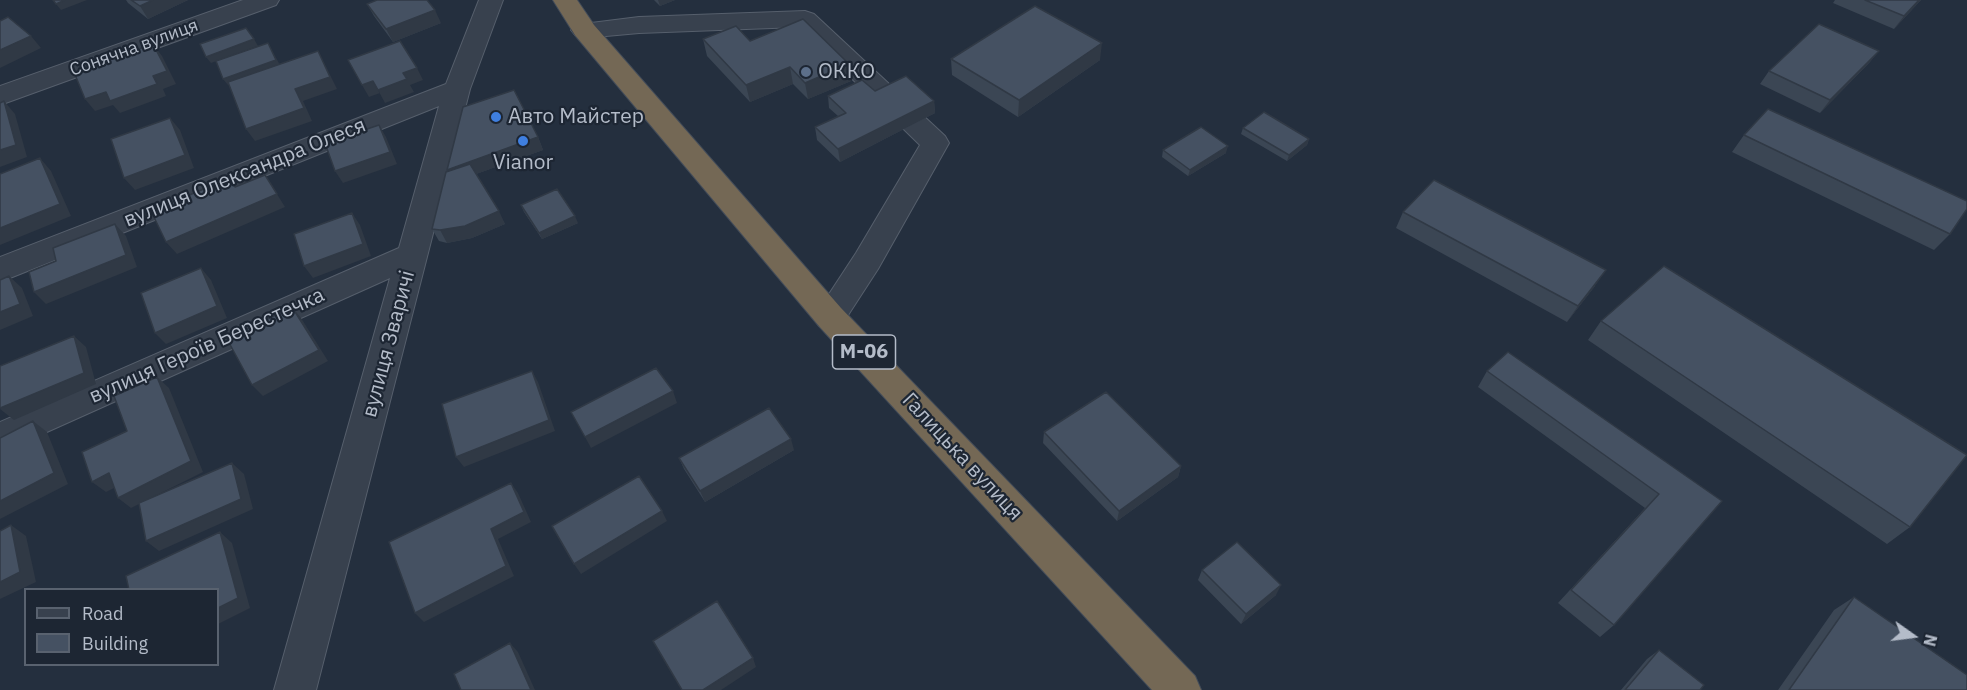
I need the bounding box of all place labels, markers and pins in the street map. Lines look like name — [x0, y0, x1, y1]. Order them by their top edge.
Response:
place label: ОККО — [818, 59, 875, 85]
marker: ОККО — [799, 65, 813, 79]
place label: Авто Майстер — [508, 104, 644, 130]
marker: Авто Майстер — [489, 110, 503, 124]
marker: Vianor — [516, 134, 530, 148]
place label: Vianor — [493, 150, 553, 176]

